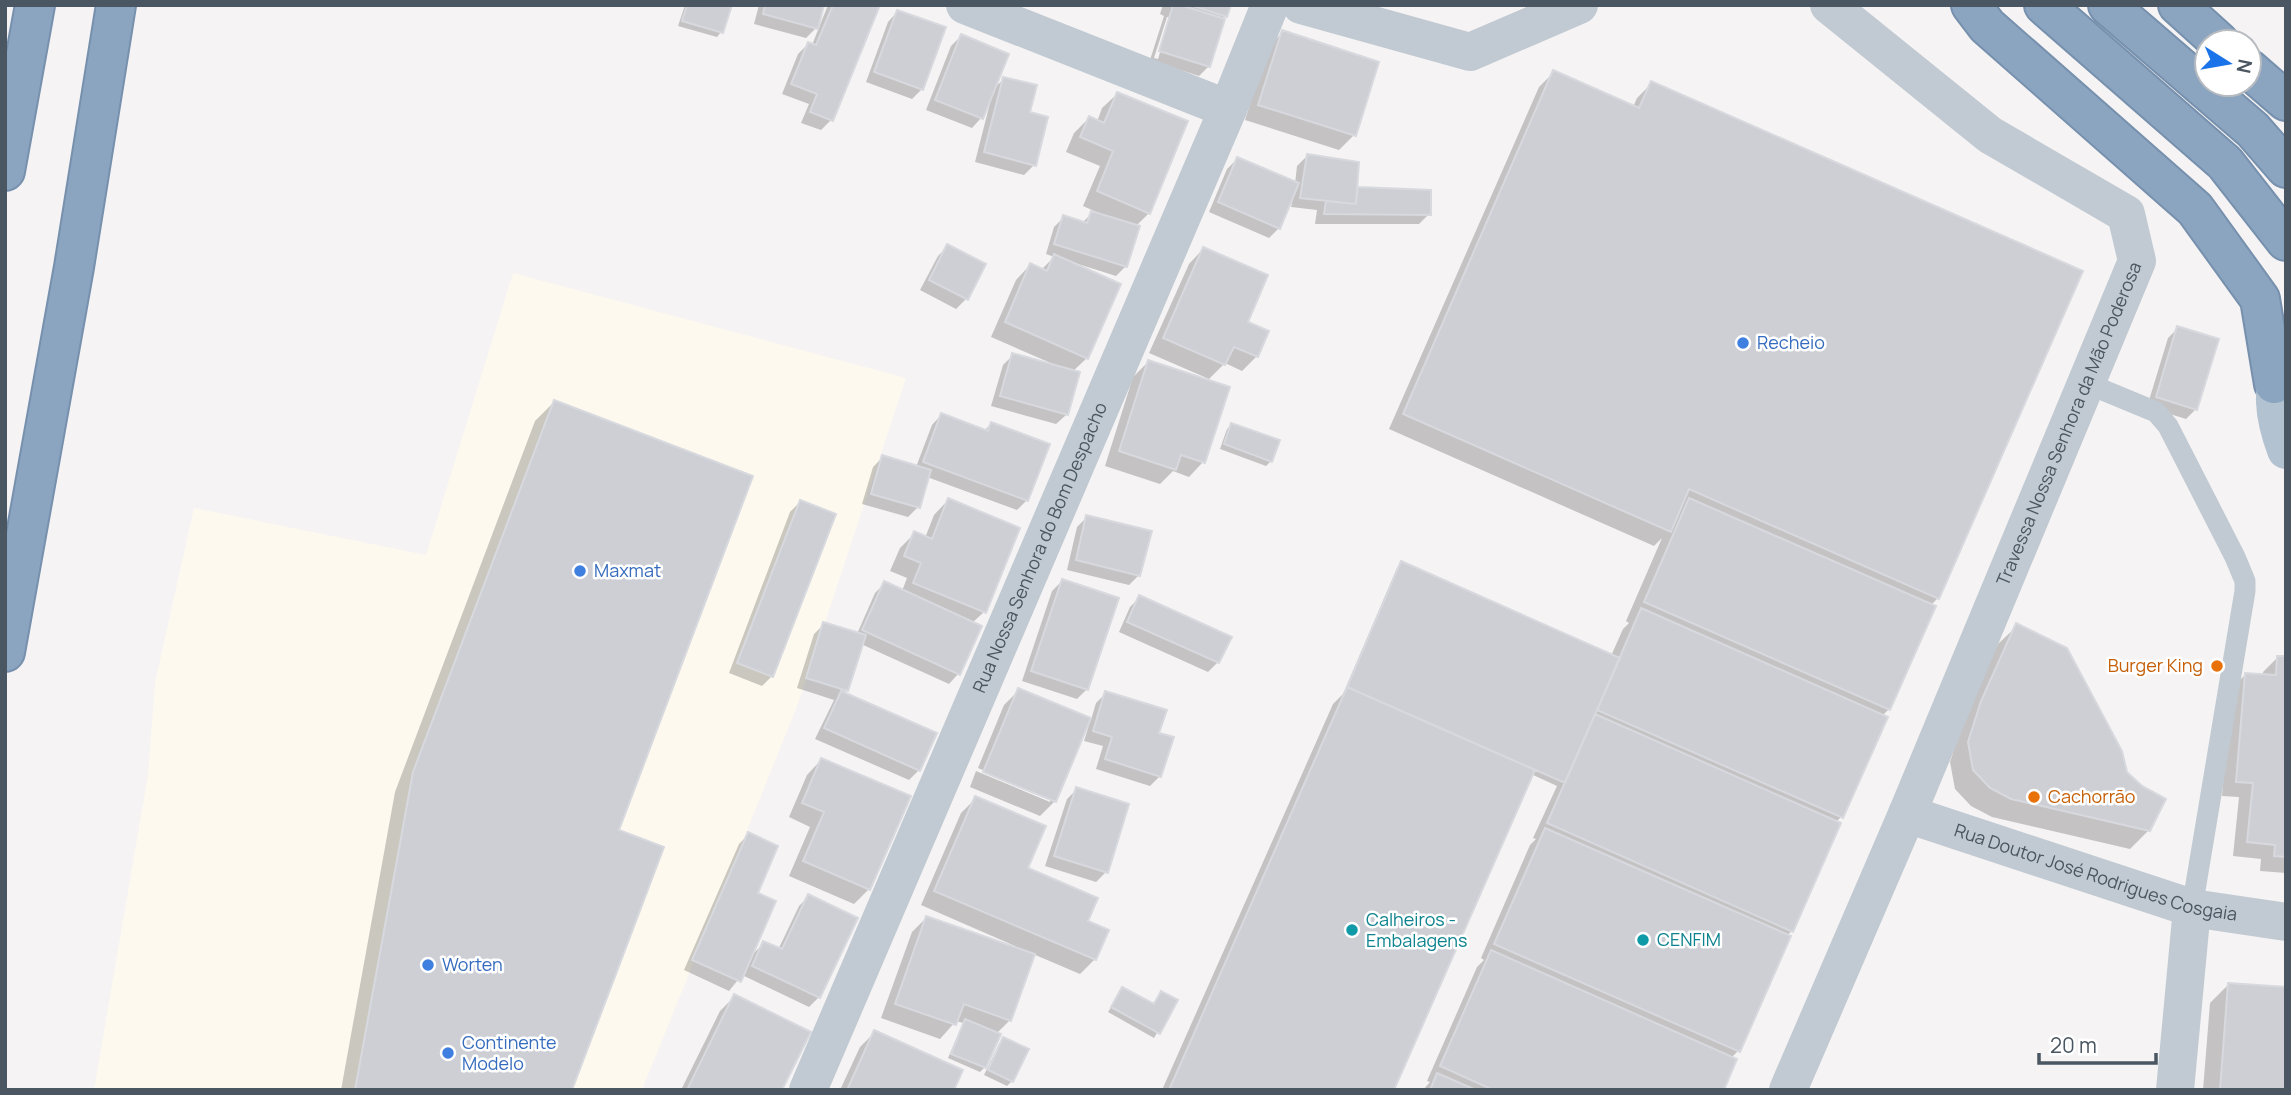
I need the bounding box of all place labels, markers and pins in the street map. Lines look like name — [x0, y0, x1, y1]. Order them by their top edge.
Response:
place label: Recheio — [1757, 330, 1825, 354]
marker: Recheio — [1735, 335, 1751, 351]
place label: Maxmat — [594, 558, 661, 582]
marker: Maxmat — [572, 563, 588, 579]
place label: Burger King — [2108, 653, 2203, 677]
marker: Burger King — [2209, 658, 2225, 674]
place label: Cachorrão — [2048, 784, 2135, 808]
marker: Cachorrão — [2026, 789, 2042, 805]
place label: Calheiros - Embalagens — [1366, 907, 1467, 952]
marker: Calheiros - Embalagens — [1344, 922, 1360, 938]
place label: CENFIM — [1657, 927, 1721, 951]
marker: CENFIM — [1635, 932, 1651, 948]
place label: Worten — [442, 952, 503, 976]
marker: Worten — [420, 957, 436, 973]
place label: Continente Modelo — [462, 1030, 557, 1075]
marker: Continente Modelo — [440, 1045, 456, 1061]

